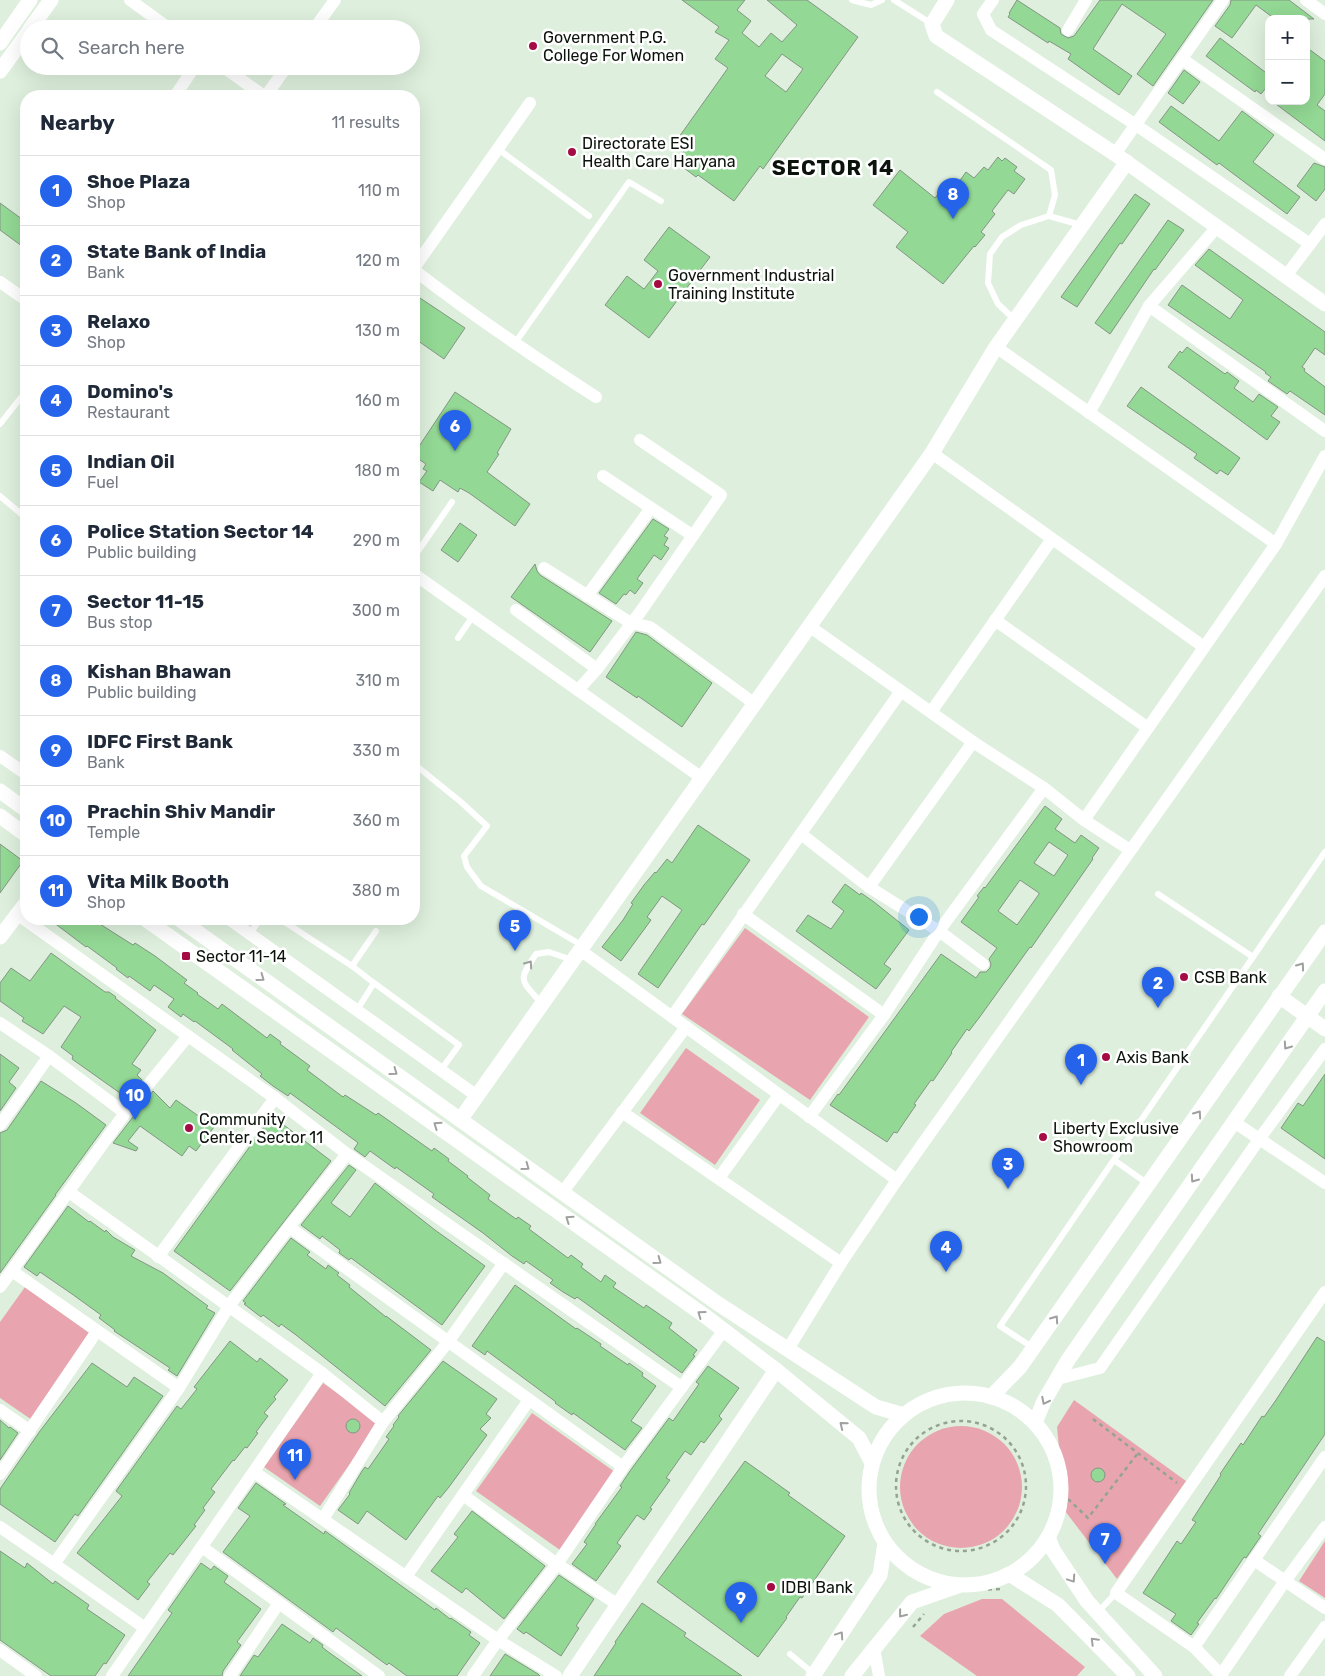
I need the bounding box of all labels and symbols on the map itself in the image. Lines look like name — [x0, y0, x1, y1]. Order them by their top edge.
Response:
place label: Government P.G. College For Women — [543, 28, 684, 65]
marker: Government P.G. College For Women — [527, 40, 539, 52]
place label: Directorate ESI Health Care Haryana — [582, 134, 736, 171]
marker: Directorate ESI Health Care Haryana — [566, 146, 578, 158]
district label: SECTOR 14 — [772, 155, 894, 180]
pin: 8 — [937, 178, 969, 219]
place label: Government Industrial Training Institute — [668, 266, 834, 303]
marker: Government Industrial Training Institute — [652, 278, 664, 290]
pin: 6 — [439, 410, 471, 451]
your location — [906, 904, 932, 930]
pin: 5 — [499, 910, 531, 951]
place label: Sector 11-14 — [196, 947, 287, 966]
marker: Sector 11-14 — [180, 950, 192, 962]
one-way arrow — [523, 960, 532, 970]
one-way arrow — [1295, 962, 1304, 972]
pin: 2 — [1142, 967, 1174, 1008]
place label: CSB Bank — [1194, 968, 1267, 987]
marker: CSB Bank — [1178, 971, 1190, 983]
one-way arrow — [255, 972, 265, 981]
one-way arrow — [1284, 1040, 1293, 1050]
pin: 1 — [1065, 1044, 1097, 1085]
place label: Axis Bank — [1116, 1048, 1190, 1067]
marker: Axis Bank — [1100, 1051, 1112, 1063]
one-way arrow — [388, 1066, 397, 1075]
pin: 10 — [119, 1079, 151, 1120]
place label: Community Center, Sector 11 — [199, 1110, 323, 1147]
one-way arrow — [1192, 1110, 1201, 1120]
place label: Liberty Exclusive Showroom — [1053, 1119, 1179, 1156]
marker: Community Center, Sector 11 — [183, 1122, 195, 1134]
one-way arrow — [433, 1122, 443, 1131]
marker: Liberty Exclusive Showroom — [1037, 1131, 1049, 1143]
pin: 3 — [992, 1148, 1024, 1189]
one-way arrow — [520, 1161, 530, 1170]
one-way arrow — [1191, 1173, 1200, 1183]
one-way arrow — [566, 1217, 575, 1225]
pin: 4 — [930, 1231, 962, 1272]
one-way arrow — [652, 1255, 662, 1264]
one-way arrow — [698, 1311, 707, 1320]
one-way arrow — [1049, 1315, 1058, 1324]
one-way arrow — [1041, 1395, 1051, 1404]
one-way arrow — [840, 1422, 849, 1430]
pin: 11 — [279, 1439, 311, 1480]
pin: 7 — [1089, 1523, 1121, 1564]
one-way arrow — [1066, 1573, 1075, 1583]
place label: IDBI Bank — [781, 1578, 854, 1597]
marker: IDBI Bank — [765, 1581, 777, 1593]
pin: 9 — [725, 1582, 757, 1623]
one-way arrow — [899, 1608, 907, 1617]
one-way arrow — [834, 1632, 843, 1641]
one-way arrow — [1090, 1638, 1099, 1647]

